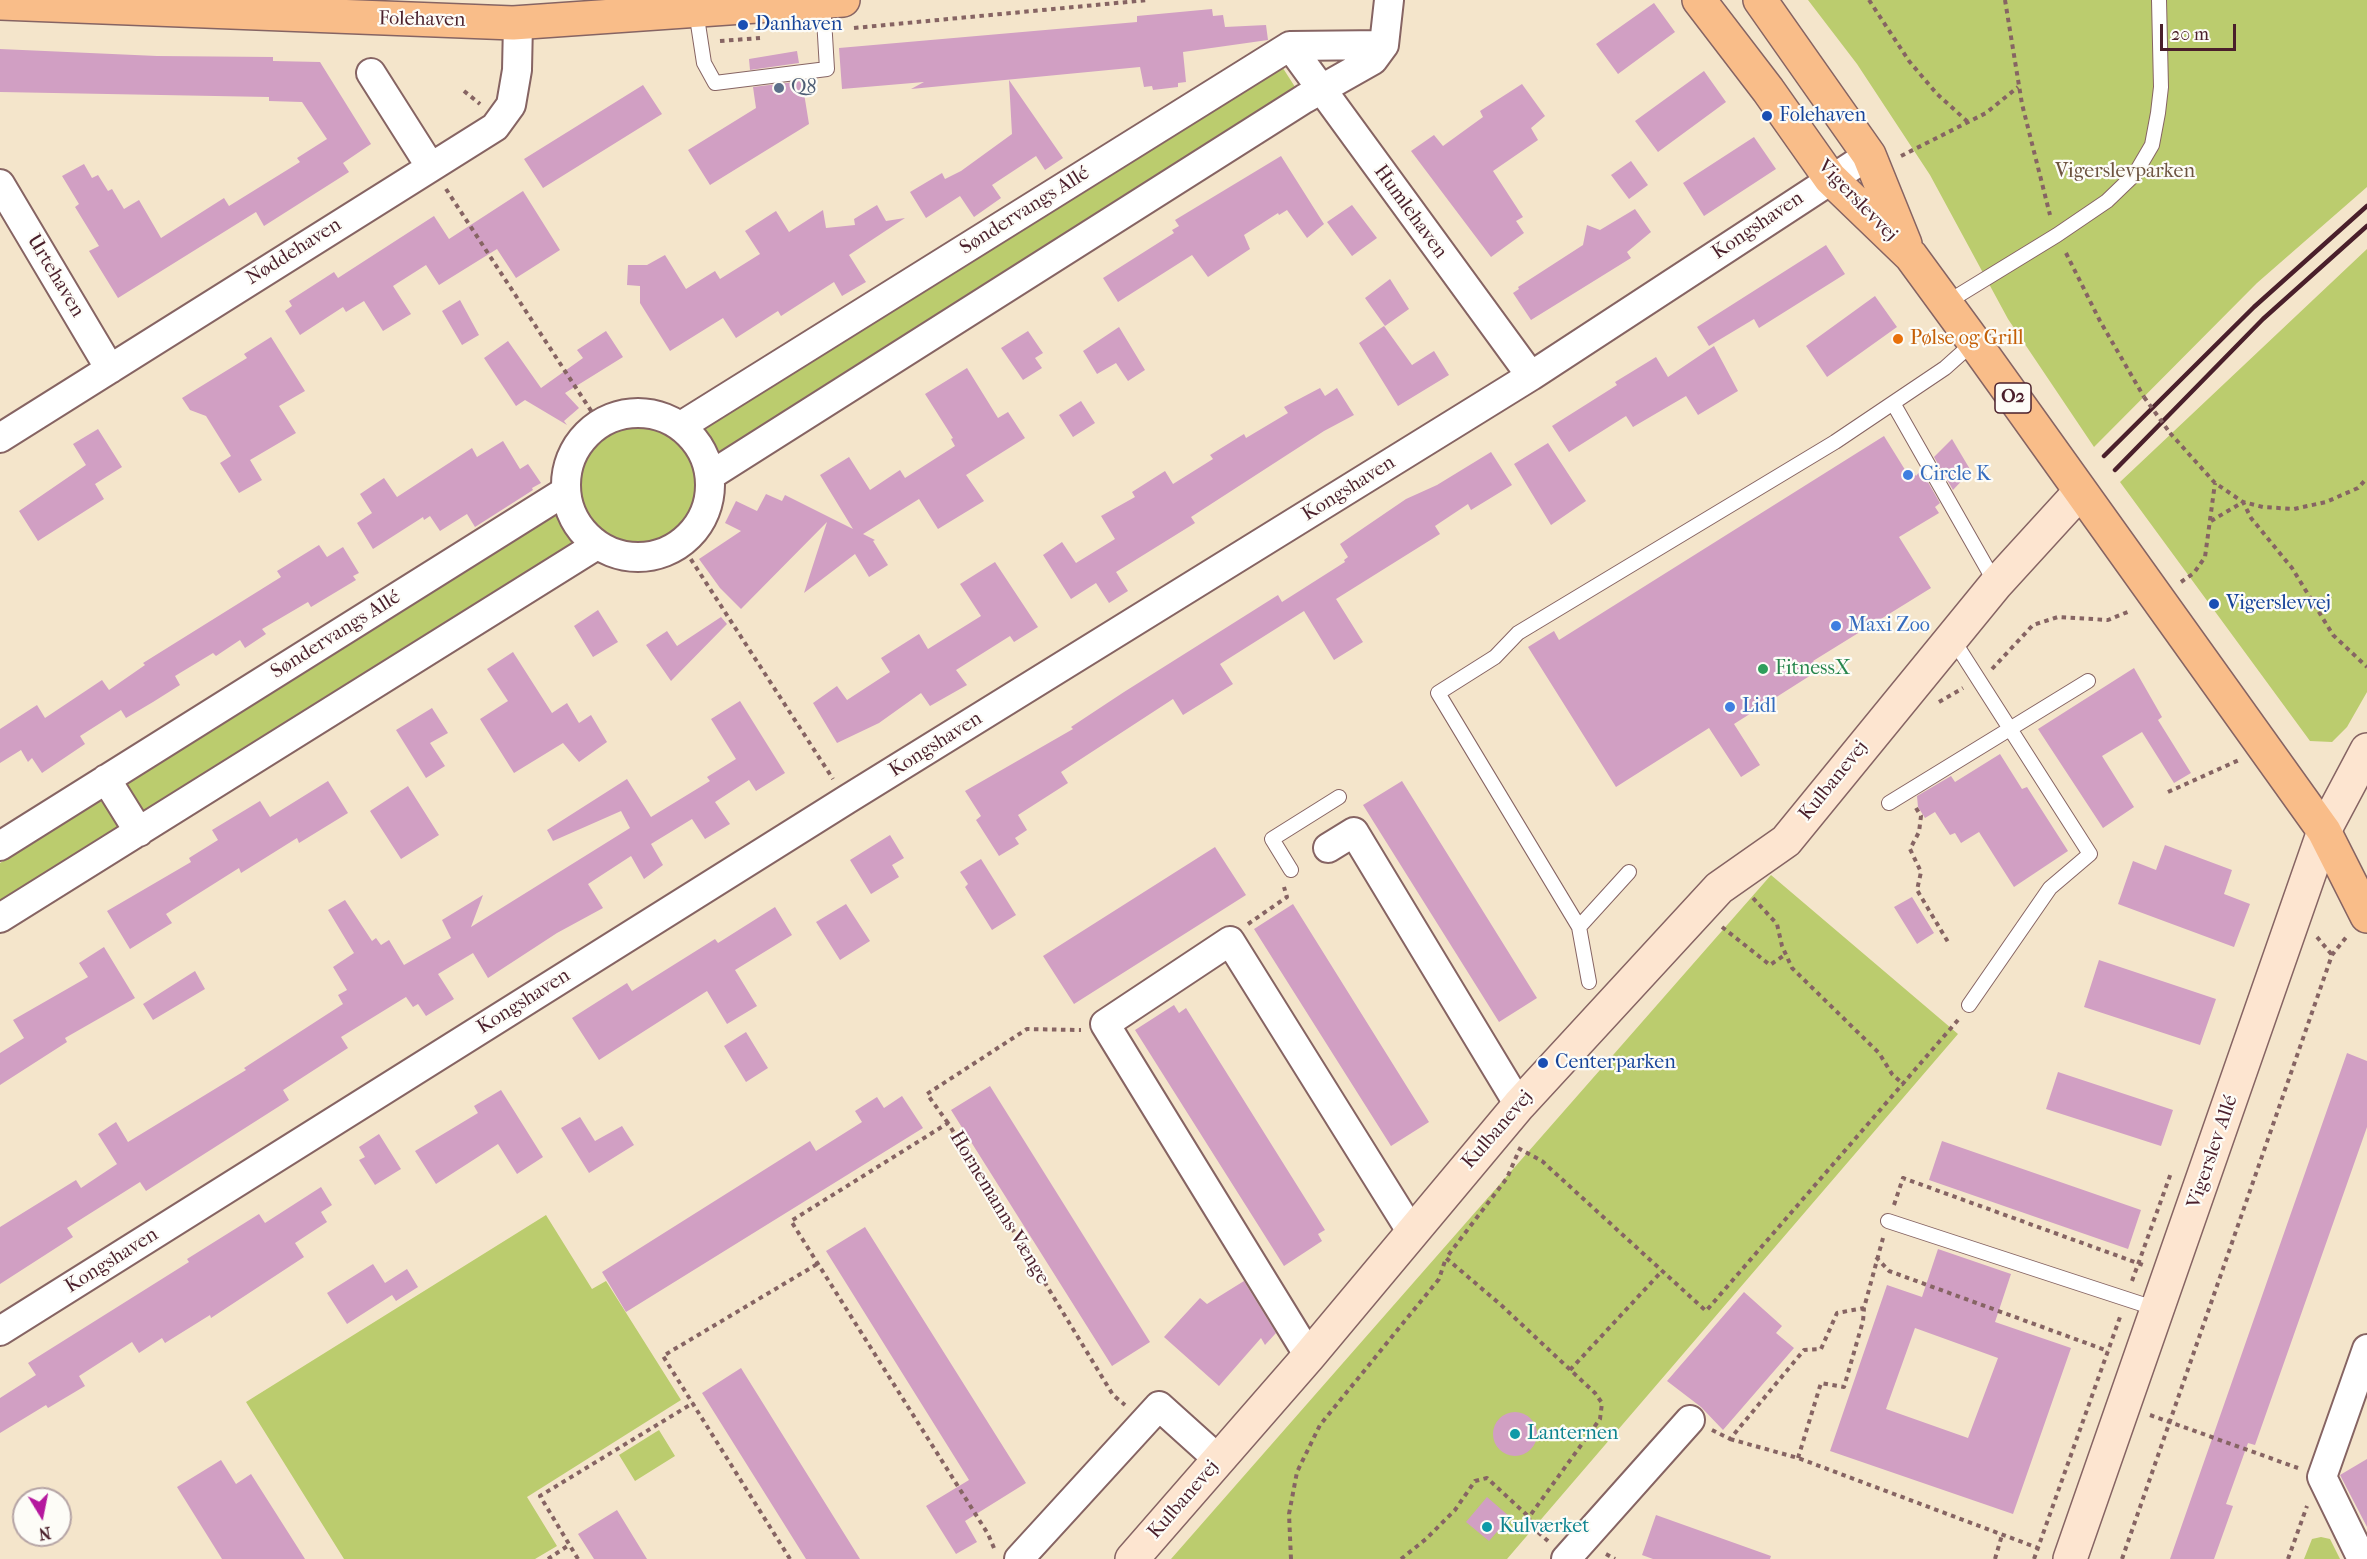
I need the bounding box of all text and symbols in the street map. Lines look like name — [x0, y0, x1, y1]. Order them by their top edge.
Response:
street label: Folehaven — [378, 7, 466, 33]
scale bar — [2163, 12, 2240, 50]
place label: Danhaven — [755, 13, 842, 37]
marker: Danhaven — [736, 18, 750, 32]
text: 20 m — [2171, 24, 2209, 45]
place label: Q8 — [791, 76, 816, 100]
marker: Q8 — [772, 81, 786, 95]
place label: Folehaven — [1779, 104, 1866, 128]
marker: Folehaven — [1760, 109, 1774, 123]
street label: Vigerslevvej — [1812, 155, 1902, 247]
street label: Humlehaven — [1368, 160, 1452, 264]
park label: Vigerslevparken — [2055, 160, 2195, 184]
street label: Søndervangs Allé — [956, 162, 1094, 260]
street label: Kongshaven — [1708, 187, 1808, 265]
street label: Nøddehaven — [242, 213, 346, 291]
street label: Urtehaven — [21, 230, 89, 322]
place label: Pølse og Grill — [1910, 327, 2023, 351]
marker: Pølse og Grill — [1891, 332, 1905, 346]
road number: O2 — [1995, 383, 2031, 413]
street label: Kongshaven — [1298, 451, 1400, 527]
place label: Circle K — [1920, 463, 1991, 487]
marker: Circle K — [1901, 468, 1915, 482]
street label: Søndervangs Allé — [267, 586, 405, 684]
place label: Vigerslevvej — [2226, 592, 2331, 616]
marker: Vigerslevvej — [2207, 597, 2221, 611]
place label: Maxi Zoo — [1848, 614, 1930, 638]
marker: Maxi Zoo — [1829, 619, 1843, 633]
place label: FitnessX — [1775, 657, 1850, 681]
marker: FitnessX — [1756, 662, 1770, 676]
place label: Lidl — [1742, 695, 1776, 719]
marker: Lidl — [1723, 700, 1737, 714]
street label: Kongshaven — [885, 707, 987, 783]
street label: Kulbanevej — [1794, 736, 1874, 826]
street label: Kongshaven — [473, 964, 575, 1040]
place label: Centerparken — [1555, 1051, 1676, 1075]
marker: Centerparken — [1536, 1056, 1550, 1070]
street label: Kulbanevej — [1457, 1086, 1539, 1174]
street label: Vigerslev Allé — [2182, 1092, 2244, 1212]
street label: Hornemanns Vænge — [944, 1127, 1054, 1289]
street label: Kongshaven — [61, 1223, 163, 1299]
place label: Lanternen — [1527, 1422, 1618, 1446]
marker: Lanternen — [1508, 1427, 1522, 1441]
street label: Kulbanevej — [1143, 1456, 1225, 1544]
north arrow — [12, 1487, 72, 1547]
place label: Kulværket — [1499, 1515, 1589, 1539]
marker: Kulværket — [1480, 1520, 1494, 1534]
text: N — [37, 1523, 53, 1544]

